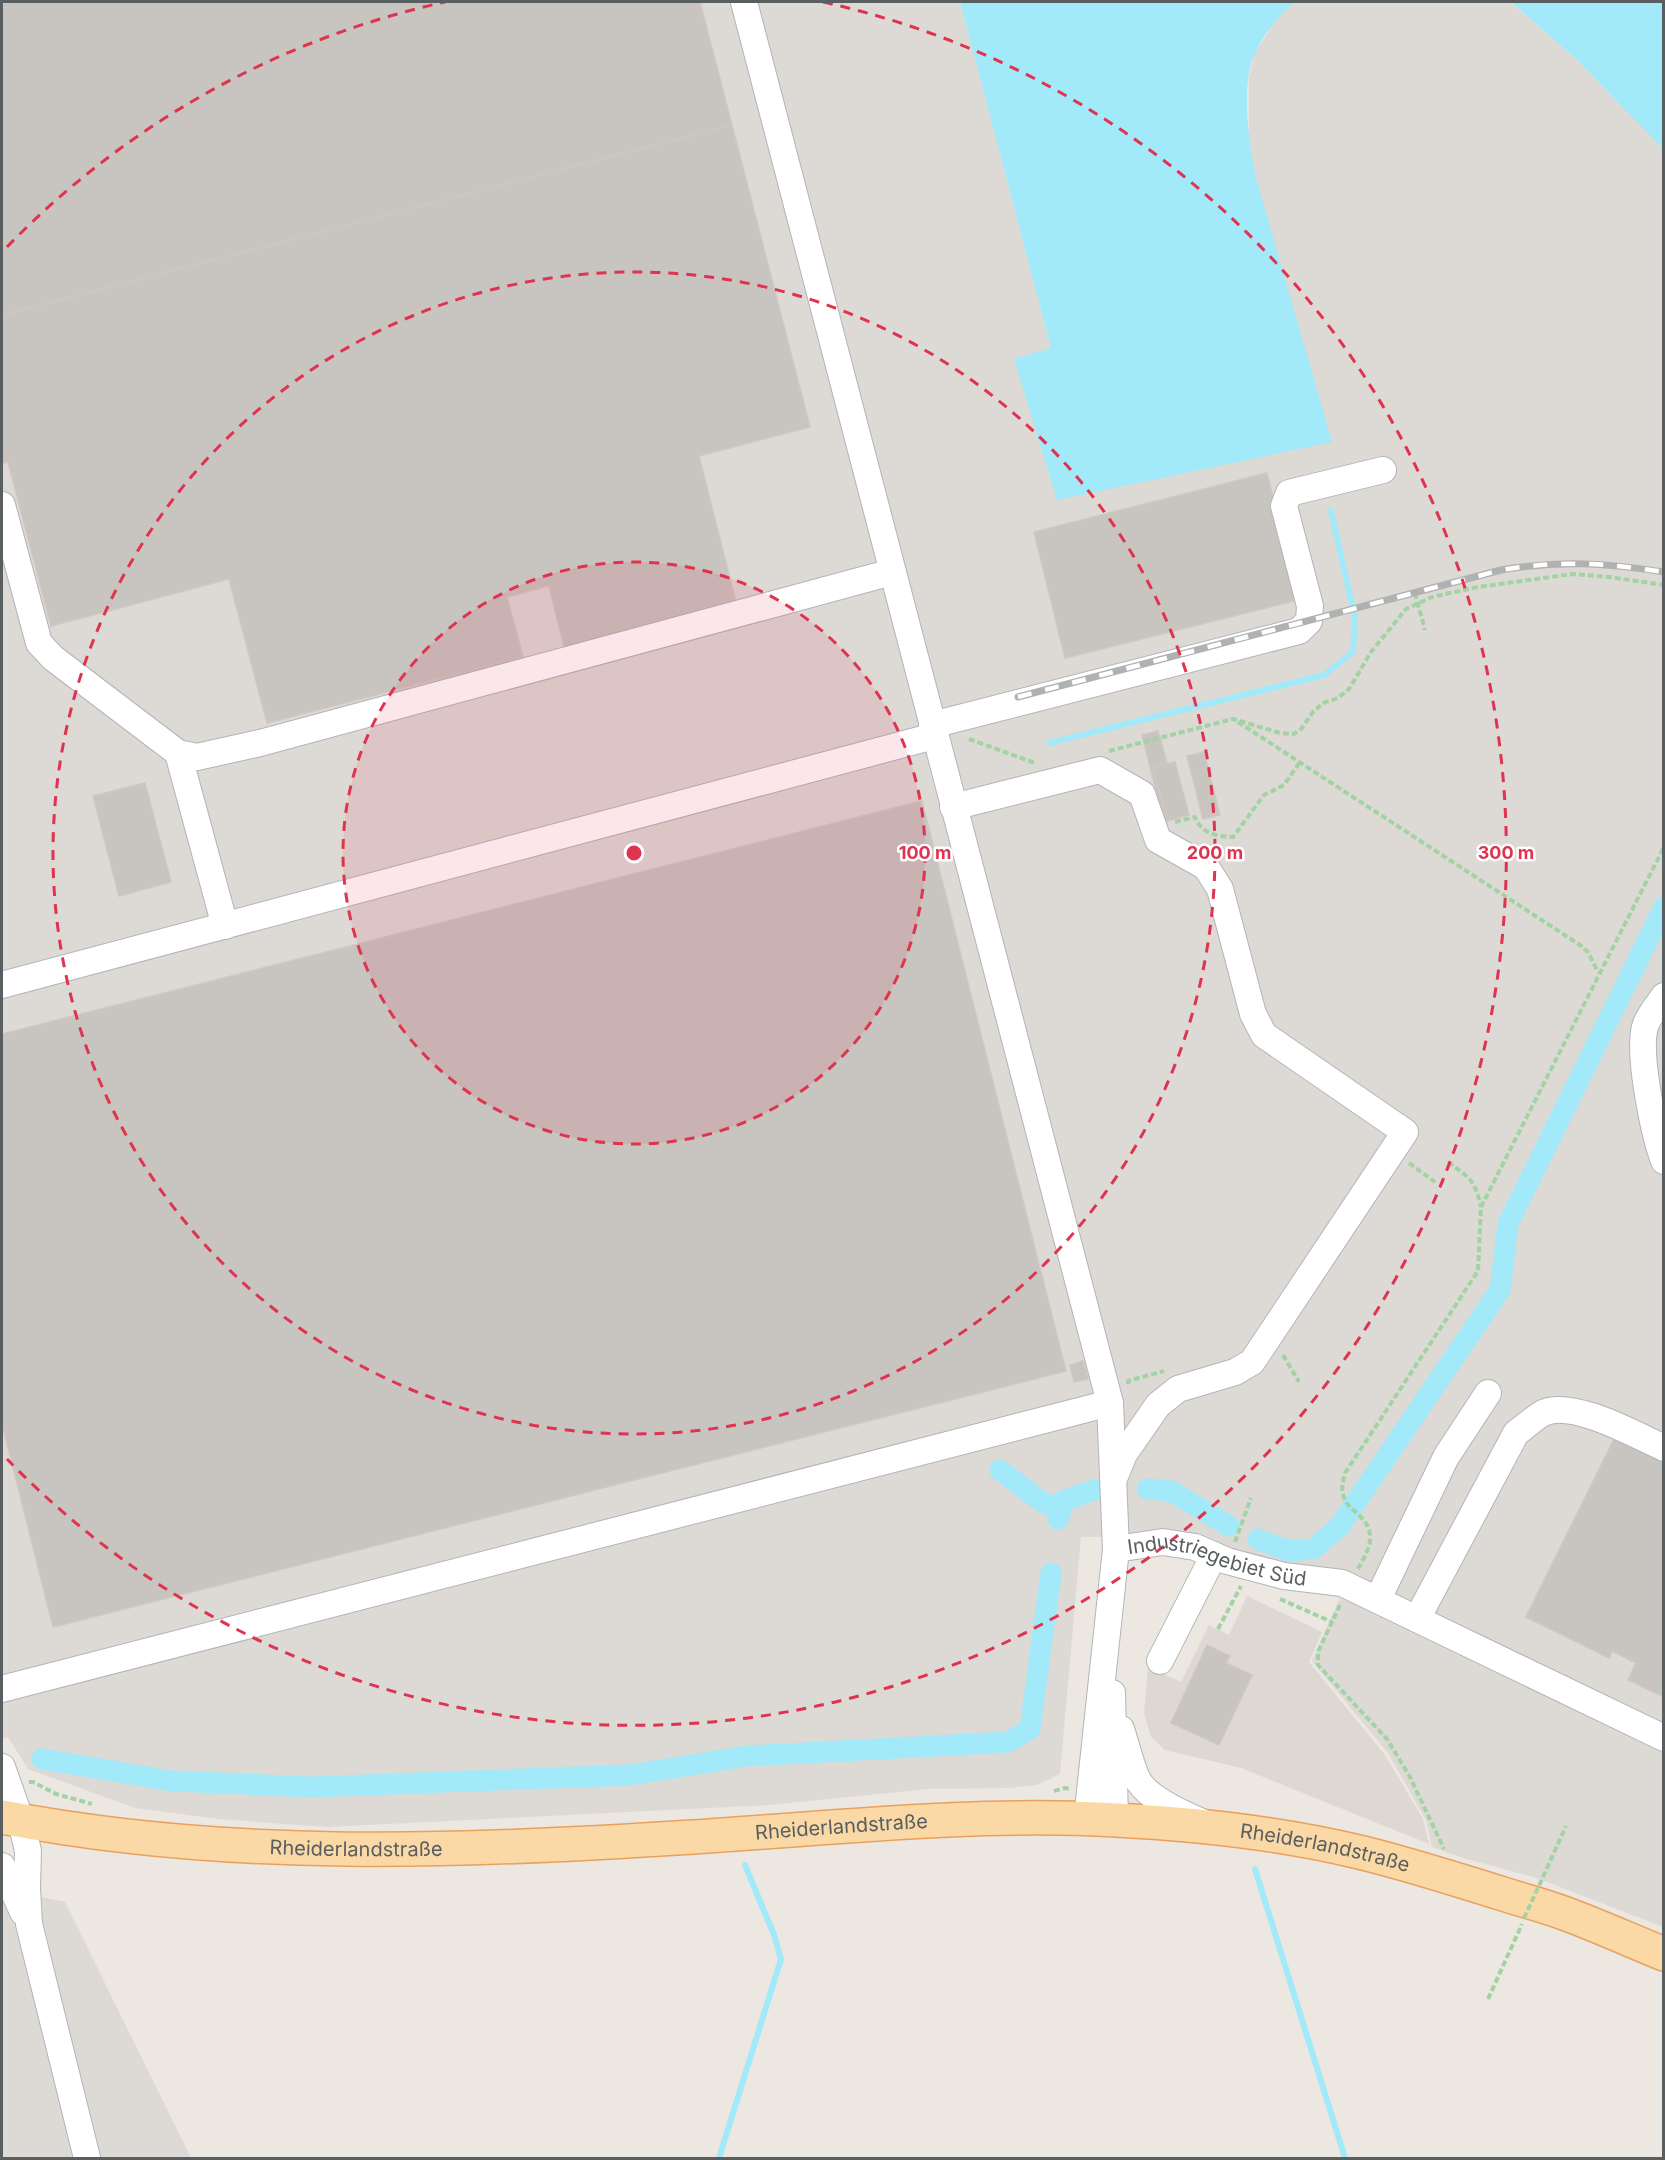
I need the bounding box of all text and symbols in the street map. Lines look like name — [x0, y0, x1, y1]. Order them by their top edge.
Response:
text: 100 m — [899, 842, 951, 863]
text: 200 m — [1187, 842, 1243, 863]
text: 300 m — [1478, 842, 1534, 863]
centre of rings — [624, 843, 644, 863]
street label: Industriegebiet Süd — [1126, 1529, 1308, 1591]
street label: Rheiderlandstraße — [754, 1809, 928, 1845]
street label: Rheiderlandstraße — [1239, 1819, 1413, 1877]
street label: Rheiderlandstraße — [269, 1835, 443, 1861]

